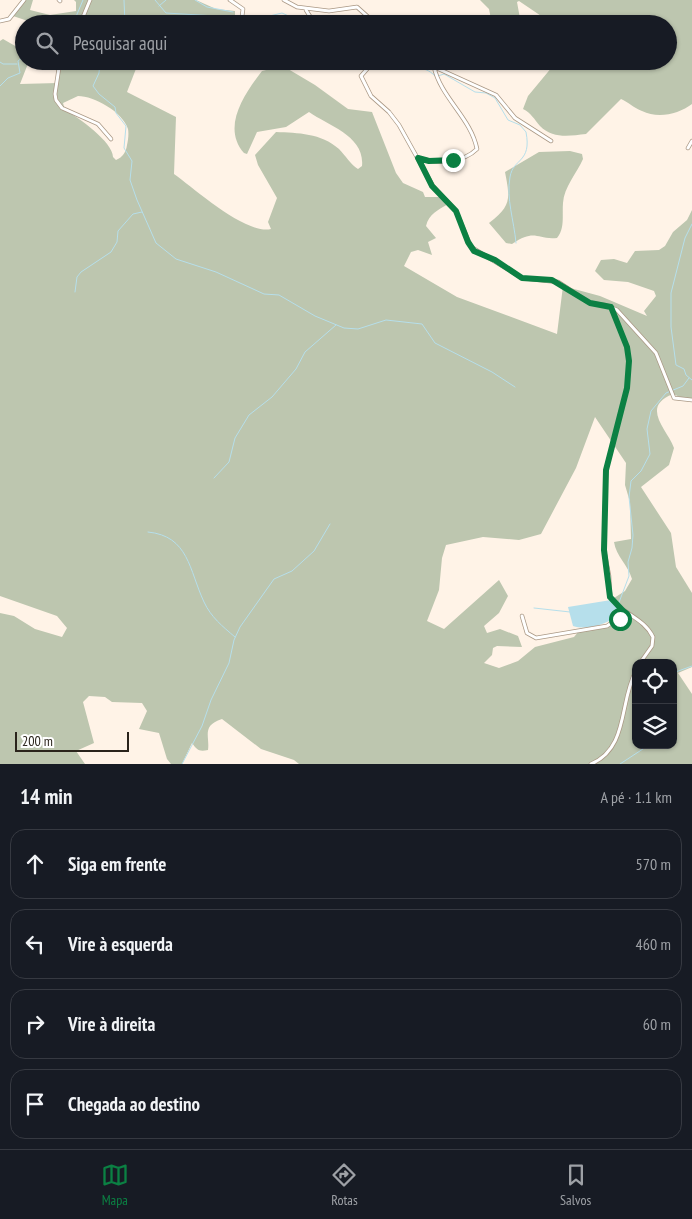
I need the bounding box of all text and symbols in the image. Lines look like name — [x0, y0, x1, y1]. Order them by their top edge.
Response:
search box — [15, 15, 677, 70]
icon: search — [33, 29, 61, 57]
text: Pesquisar aqui — [73, 31, 167, 55]
route end — [442, 149, 465, 172]
route start — [609, 608, 632, 631]
map controls — [632, 659, 677, 749]
button: locate — [632, 659, 677, 704]
button: layers — [632, 704, 677, 749]
scale bar — [15, 729, 129, 752]
text: 200 m — [22, 732, 53, 750]
text: 14 min — [20, 783, 72, 810]
text: A pé · 1.1 km — [601, 787, 672, 807]
icon: ahead — [21, 850, 49, 878]
text: Siga em frente — [68, 852, 166, 876]
text: 570 m — [636, 854, 671, 874]
icon: left — [21, 930, 49, 958]
text: Vire à esquerda — [68, 932, 173, 956]
text: 460 m — [636, 934, 671, 954]
icon: right — [21, 1010, 49, 1038]
text: Vire à direita — [68, 1012, 155, 1036]
text: 60 m — [643, 1014, 671, 1034]
icon: arrive — [21, 1090, 49, 1118]
text: Chegada ao destino — [68, 1092, 200, 1116]
tab: Mapa — [101, 1161, 129, 1209]
tab: Rotas — [330, 1161, 358, 1209]
tab: Salvos — [560, 1161, 591, 1209]

